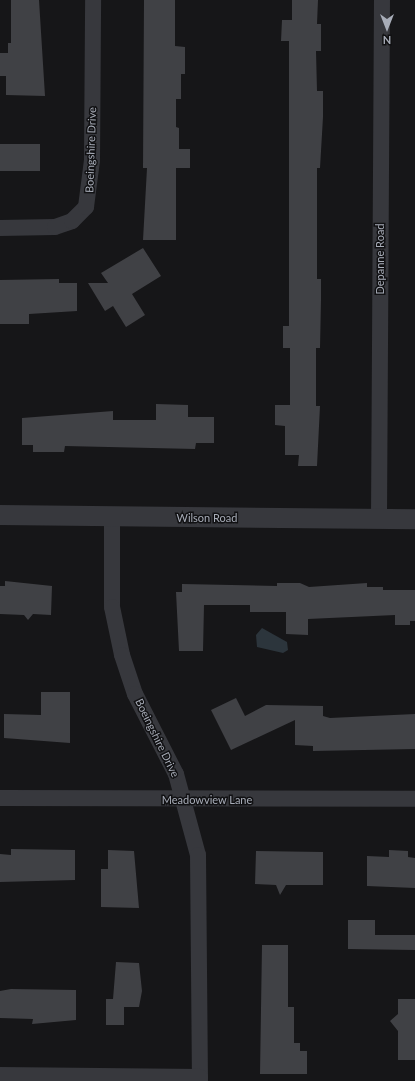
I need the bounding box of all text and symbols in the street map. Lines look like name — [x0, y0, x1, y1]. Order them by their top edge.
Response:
north arrow — [367, 8, 407, 48]
text: N — [383, 34, 391, 47]
street label: Boeingshire Drive — [83, 107, 99, 193]
street label: Depanne Road — [373, 223, 387, 295]
street label: Wilson Road — [177, 511, 237, 525]
street label: Boeingshire Drive — [132, 697, 182, 779]
street label: Meadowview Lane — [162, 793, 252, 807]

